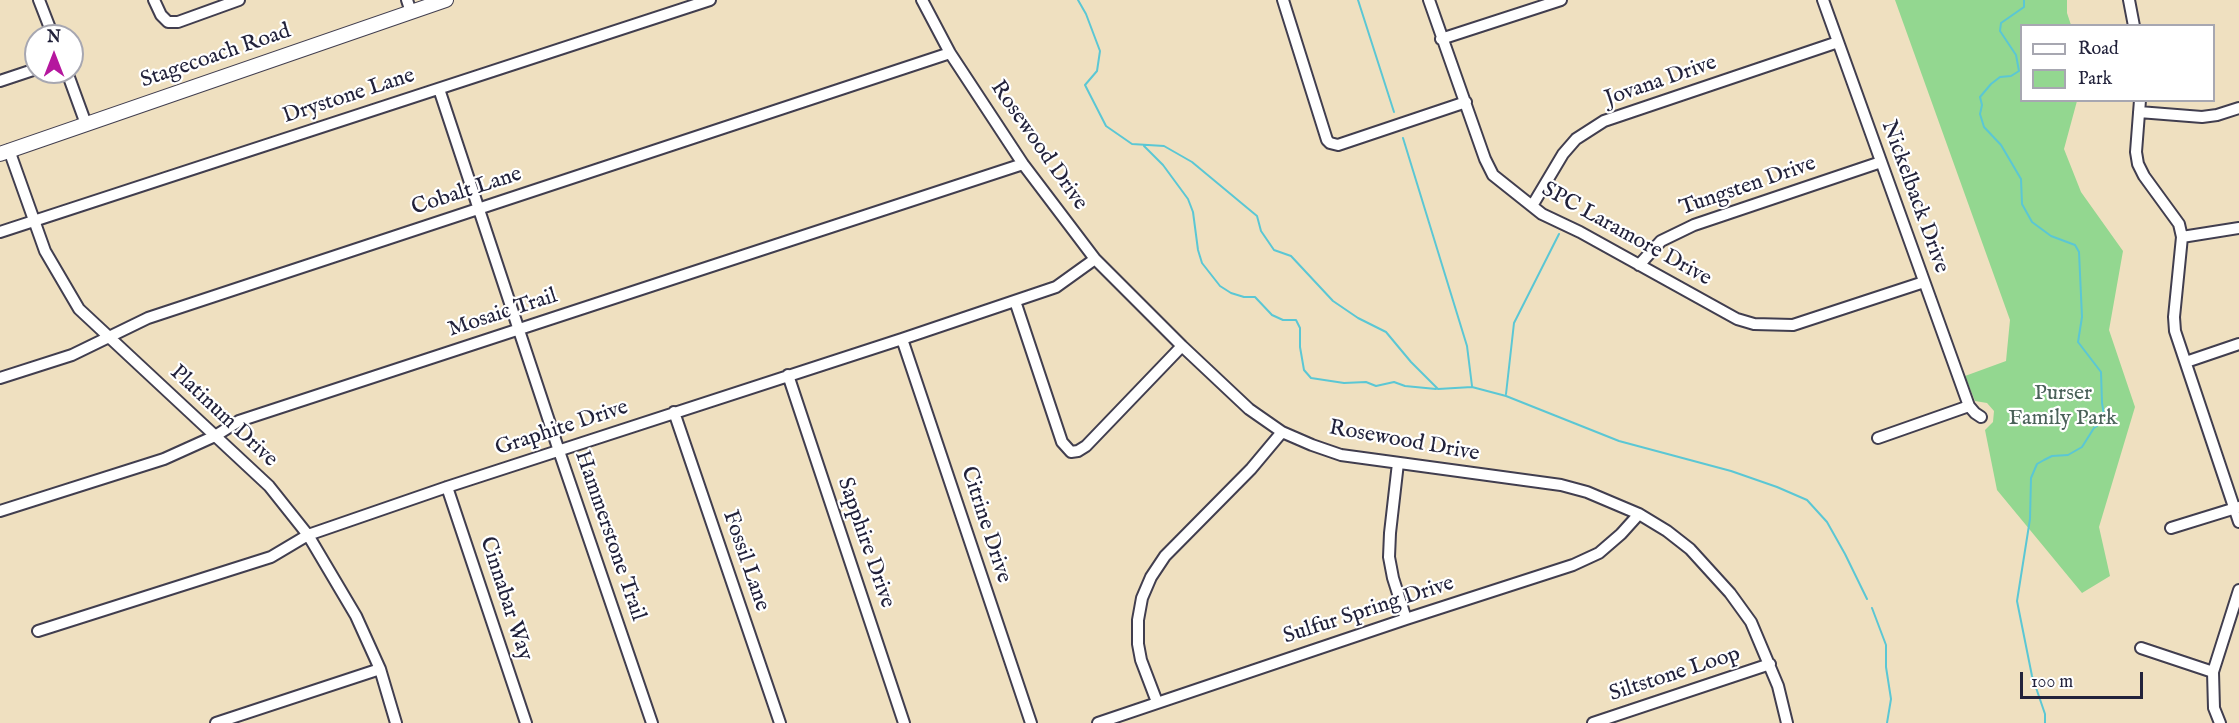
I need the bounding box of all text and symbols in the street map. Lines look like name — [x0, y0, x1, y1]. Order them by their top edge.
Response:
street label: Stagecoach Road — [138, 19, 294, 95]
north arrow — [24, 24, 84, 84]
legend — [2020, 24, 2215, 102]
text: N — [47, 28, 61, 48]
text: Road — [2078, 38, 2119, 61]
street label: Jovana Drive — [1602, 51, 1720, 113]
street label: Drystone Lane — [280, 63, 418, 131]
text: Park — [2078, 68, 2112, 91]
street label: Rosewood Drive — [984, 76, 1092, 216]
street label: Nickelback Drive — [1874, 117, 1954, 277]
street label: Tungsten Drive — [1676, 151, 1820, 223]
street label: Cobalt Lane — [409, 162, 525, 222]
street label: SPC Laramore Drive — [1536, 177, 1716, 293]
street label: Mosaic Trail — [445, 284, 561, 344]
street label: Platinum Drive — [164, 360, 282, 474]
park label: Purser Family Park — [2008, 381, 2118, 433]
street label: Graphite Drive — [492, 395, 632, 463]
street label: Rosewood Drive — [1327, 416, 1481, 468]
street label: Hammerstone Trail — [568, 448, 650, 624]
street label: Citrine Drive — [954, 463, 1016, 587]
street label: Sapphire Drive — [830, 474, 900, 612]
street label: Fossil Lane — [715, 507, 775, 615]
street label: Cinnabar Way — [473, 534, 537, 664]
street label: Sulfur Spring Drive — [1280, 571, 1458, 651]
street label: Siltstone Loop — [1606, 641, 1744, 709]
scale bar — [2023, 660, 2146, 698]
text: 100 m — [2031, 671, 2073, 694]

